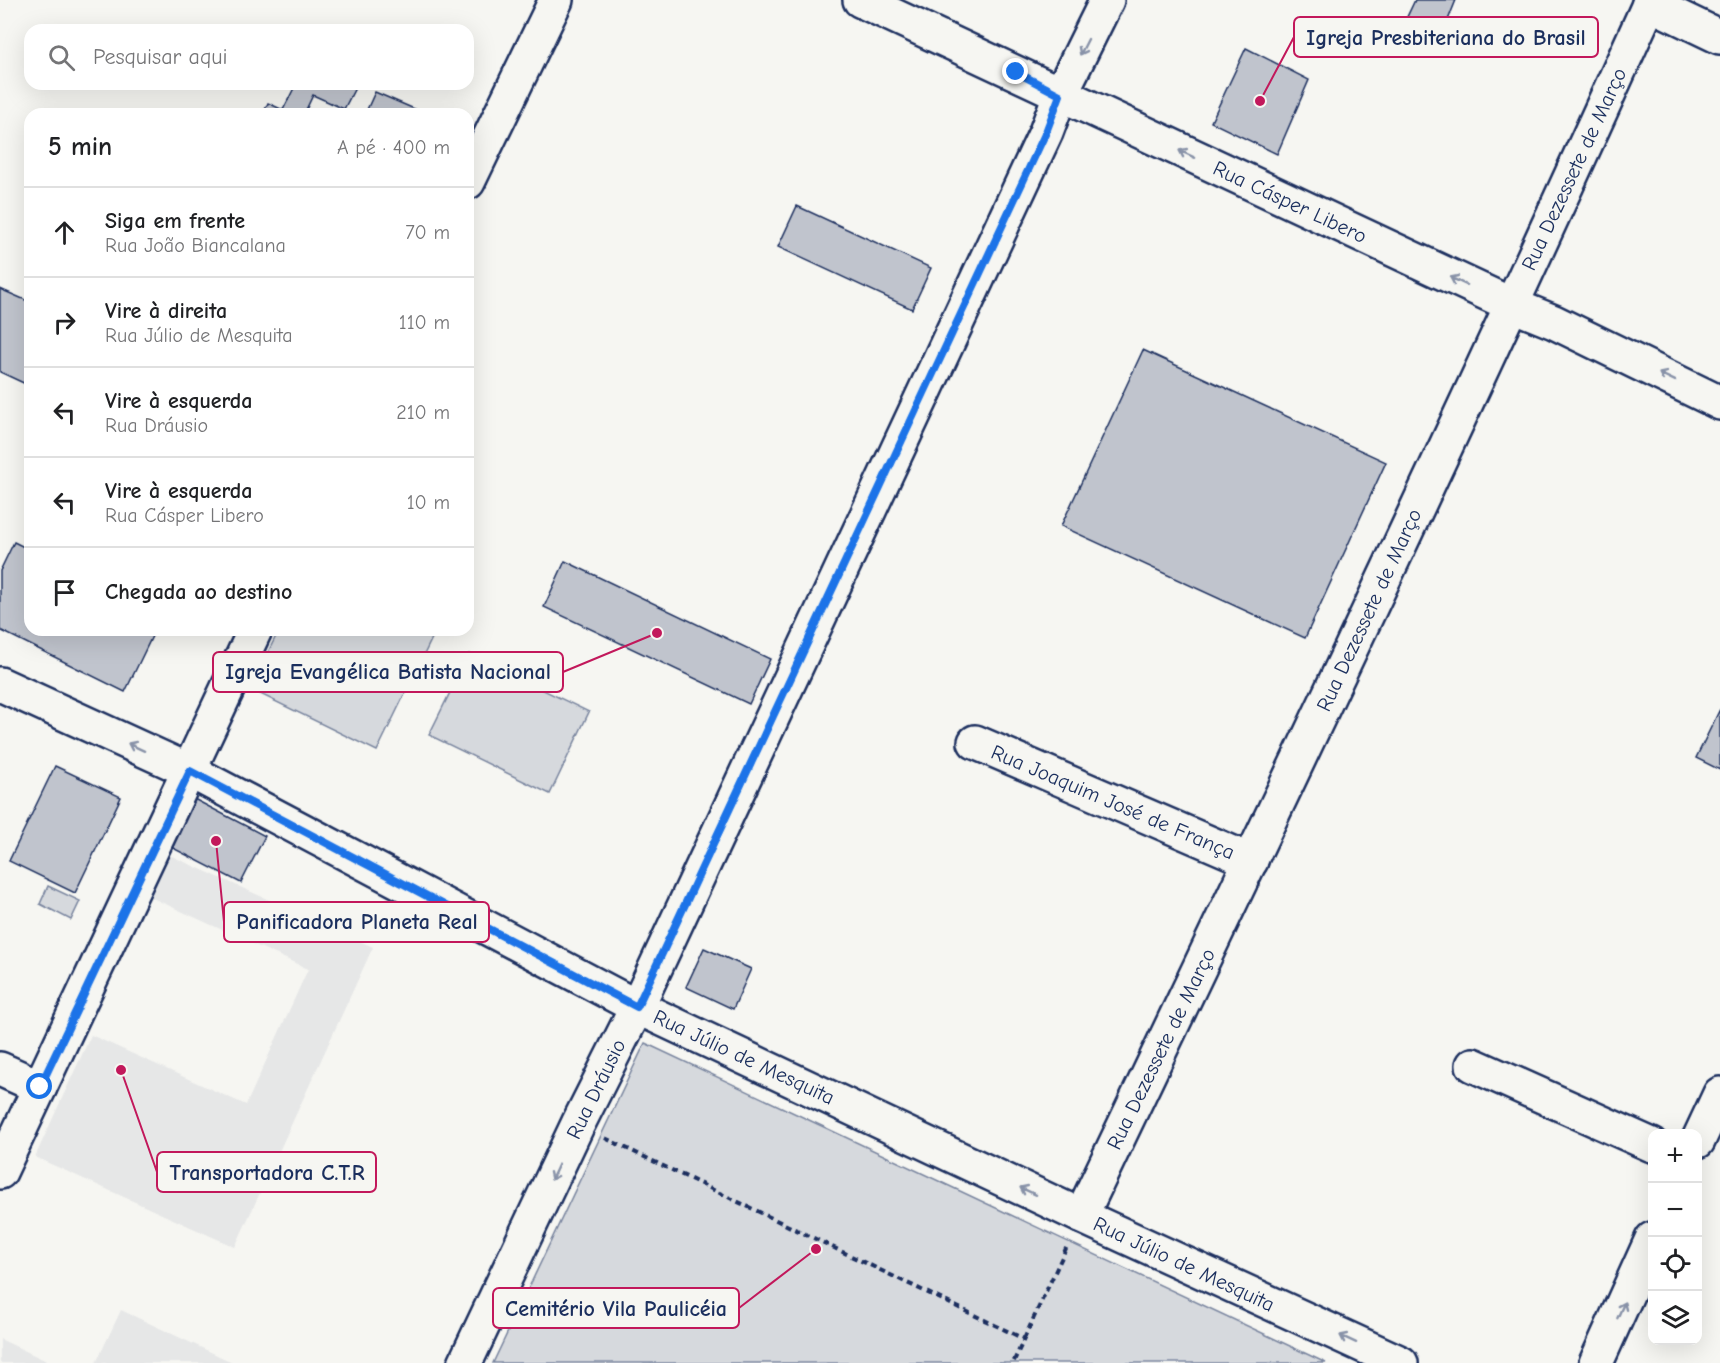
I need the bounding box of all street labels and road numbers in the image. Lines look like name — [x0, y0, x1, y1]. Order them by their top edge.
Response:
street label: Rua Dezessete de Março — [1516, 64, 1632, 274]
street label: Rua Cásper Libero — [1209, 156, 1371, 248]
street label: Rua Dezessete de Março — [1311, 505, 1427, 715]
street label: Rua Joaquim José de França — [988, 740, 1238, 864]
street label: Rua Dezessete de Março — [1102, 944, 1220, 1154]
street label: Rua Júlio de Mesquita — [650, 1005, 838, 1109]
street label: Rua Dráusio — [561, 1035, 631, 1143]
street label: Rua Júlio de Mesquita — [1090, 1212, 1278, 1316]

